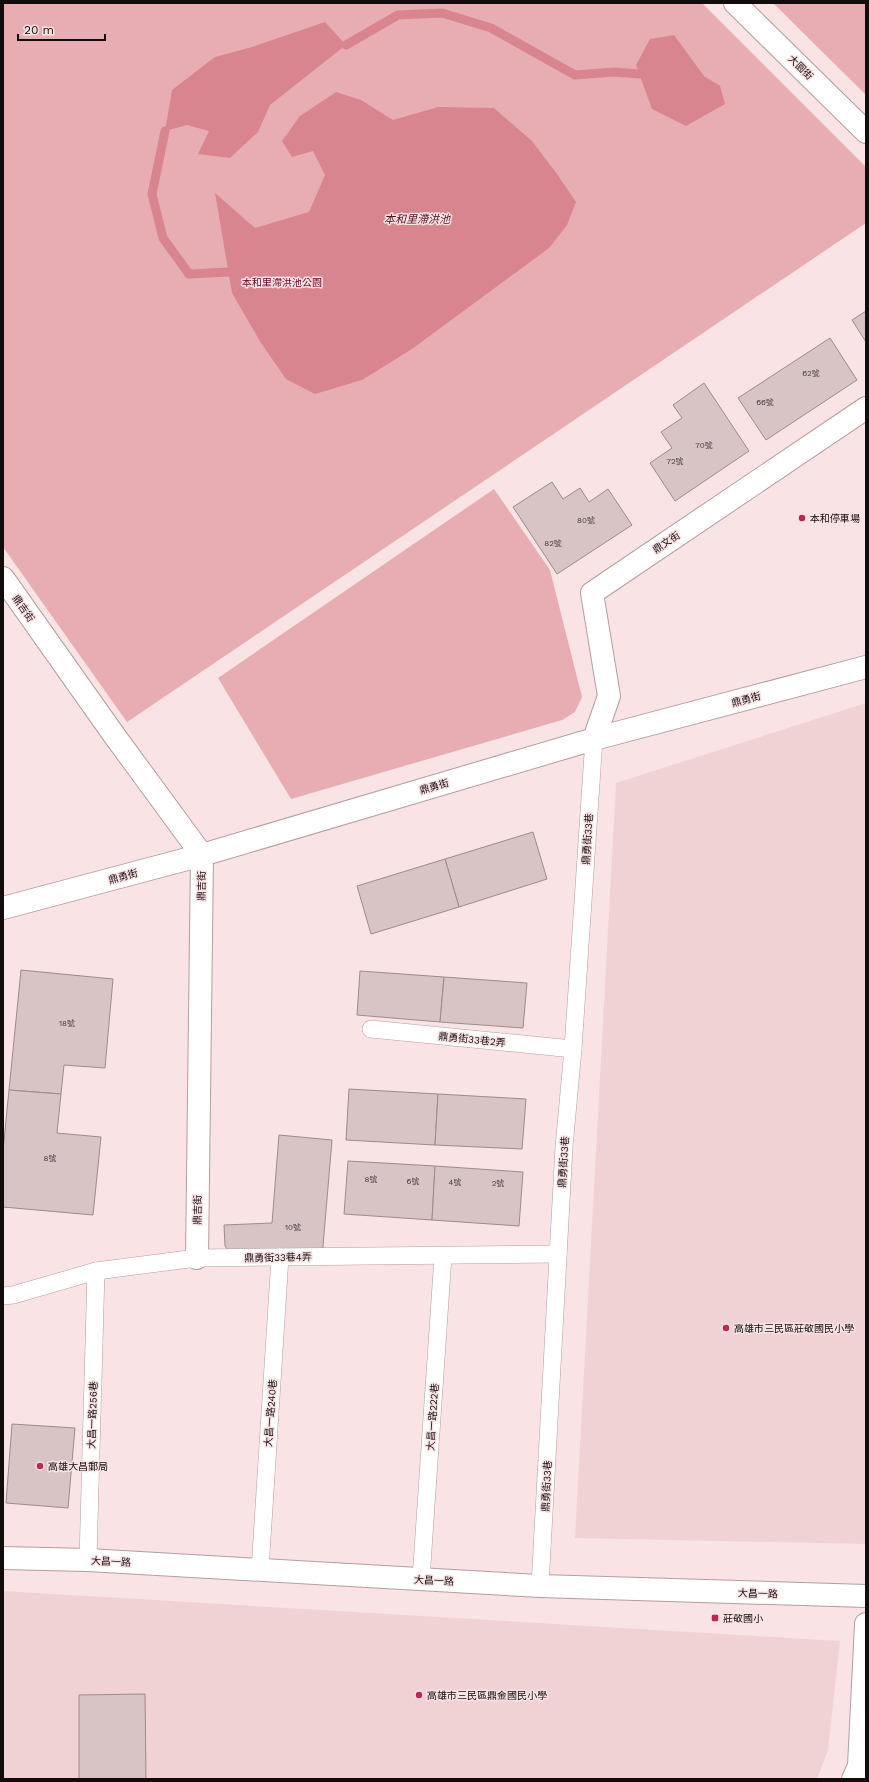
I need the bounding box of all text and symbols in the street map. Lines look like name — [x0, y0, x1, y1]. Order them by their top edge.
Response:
scale bar — [18, 16, 105, 42]
text: 20 m — [24, 23, 54, 37]
street label: 大園街 — [786, 53, 815, 82]
water label: 本和里滯洪池 — [384, 213, 451, 226]
park label: 本和里滯洪池公園 — [242, 277, 322, 288]
house number: 62號 — [802, 369, 820, 378]
house number: 66號 — [756, 398, 774, 407]
house number: 70號 — [695, 441, 713, 450]
house number: 72號 — [666, 457, 684, 466]
marker: 本和停車場 — [797, 513, 807, 523]
place label: 本和停車場 — [810, 513, 860, 524]
house number: 80號 — [577, 516, 595, 525]
street label: 鼎文街 — [651, 529, 682, 555]
house number: 82號 — [544, 539, 562, 548]
street label: 鼎吉街 — [10, 593, 37, 624]
street label: 鼎勇街 — [730, 690, 762, 709]
street label: 鼎勇街 — [418, 777, 450, 796]
street label: 鼎勇街33巷 — [580, 813, 595, 865]
street label: 鼎勇街 — [107, 867, 139, 886]
street label: 鼎吉街 — [196, 871, 207, 901]
house number: 18號 — [59, 1019, 75, 1028]
street label: 鼎勇街33巷2弄 — [438, 1030, 506, 1048]
street label: 鼎勇街33巷 — [556, 1136, 571, 1188]
house number: 8號 — [44, 1154, 56, 1163]
house number: 8號 — [365, 1175, 377, 1184]
house number: 6號 — [407, 1177, 419, 1186]
house number: 4號 — [449, 1178, 461, 1187]
house number: 2號 — [492, 1179, 504, 1188]
street label: 鼎吉街 — [192, 1195, 203, 1225]
house number: 10號 — [285, 1223, 301, 1232]
street label: 鼎勇街33巷4弄 — [244, 1251, 312, 1264]
marker: 高雄市三民區莊敬國民小學 — [721, 1323, 731, 1333]
place label: 高雄市三民區莊敬國民小學 — [734, 1323, 854, 1334]
street label: 大昌一路240巷 — [263, 1379, 278, 1447]
street label: 大昌一路256巷 — [86, 1381, 99, 1449]
street label: 大昌一路222巷 — [425, 1383, 440, 1451]
street label: 鼎勇街33巷 — [540, 1460, 553, 1512]
marker: 高雄大昌郵局 — [35, 1461, 45, 1471]
place label: 高雄大昌郵局 — [48, 1461, 108, 1472]
street label: 大昌一路 — [91, 1555, 131, 1568]
street label: 大昌一路 — [414, 1574, 454, 1587]
street label: 大昌一路 — [738, 1587, 778, 1600]
marker: 莊敬國小 — [710, 1613, 720, 1623]
place label: 莊敬國小 — [723, 1613, 763, 1624]
marker: 高雄市三民區鼎金國民小學 — [414, 1690, 424, 1700]
place label: 高雄市三民區鼎金國民小學 — [427, 1690, 547, 1701]

